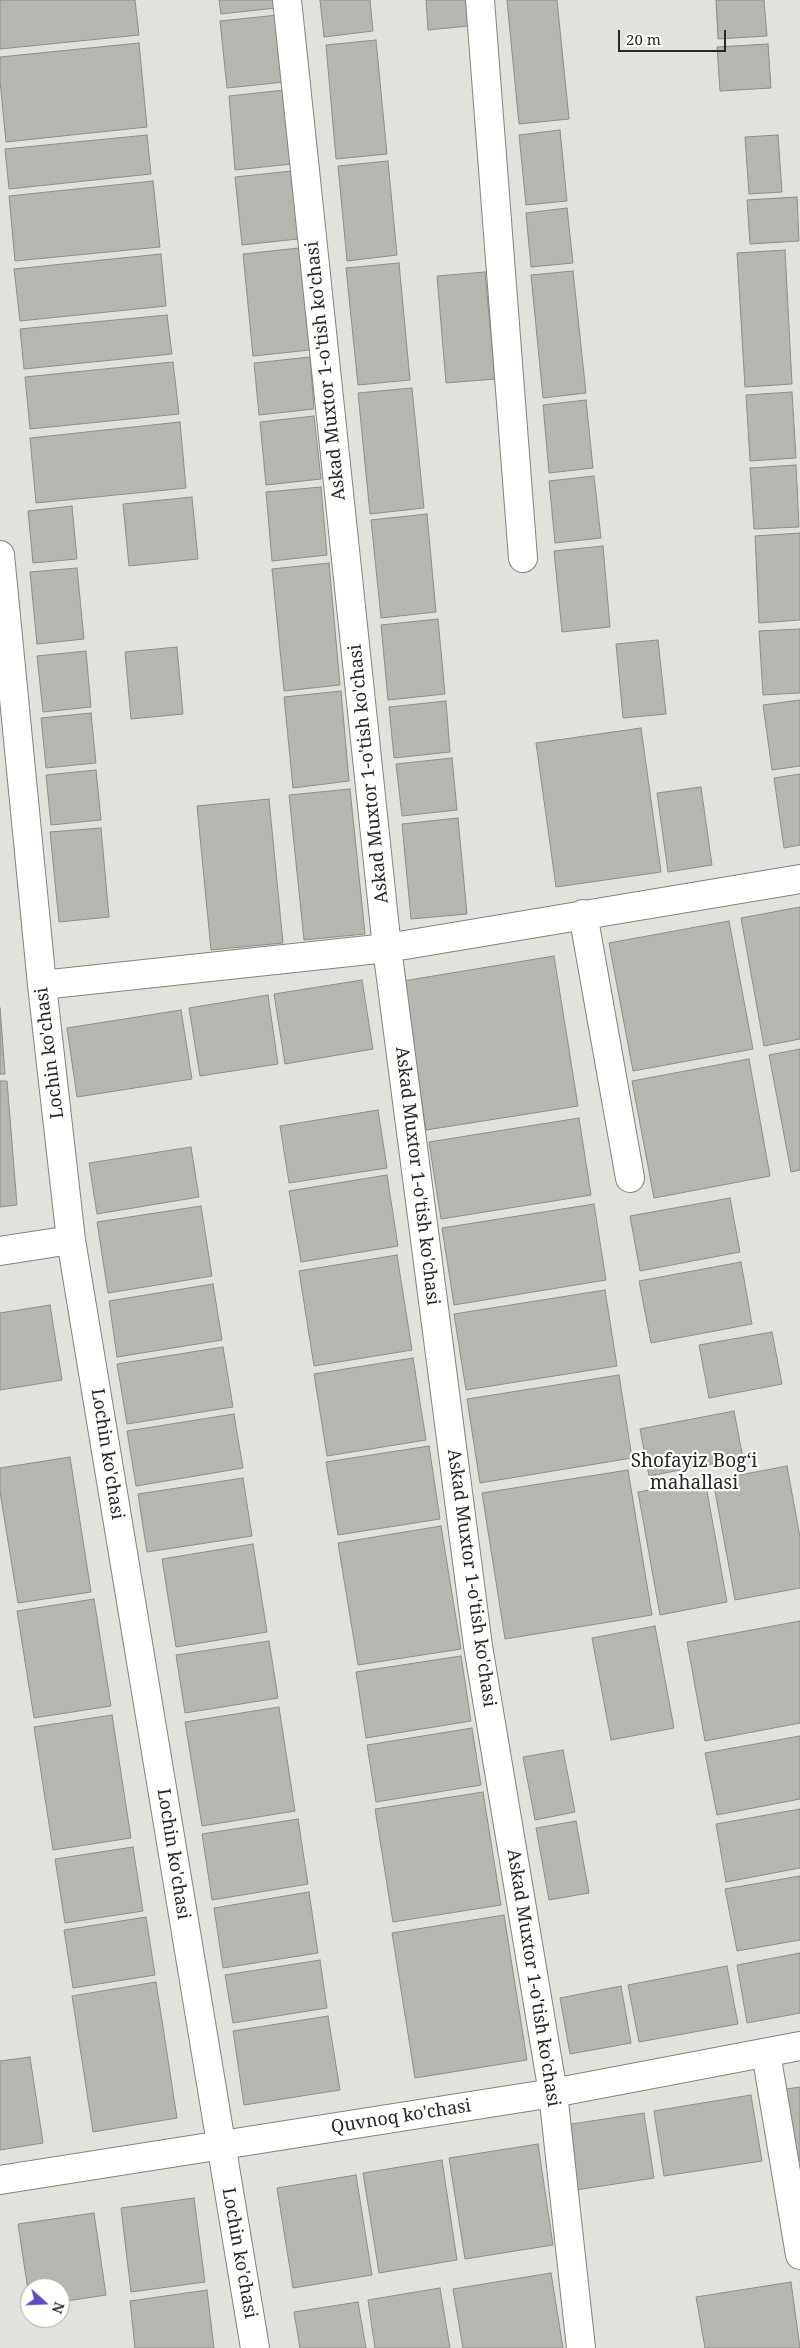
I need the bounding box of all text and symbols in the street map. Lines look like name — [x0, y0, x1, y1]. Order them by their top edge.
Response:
scale bar — [620, 20, 728, 52]
text: 20 m — [626, 29, 661, 49]
street label: Askad Muxtor 1-o'tish ko'chasi — [302, 240, 350, 502]
street label: Askad Muxtor 1-o'tish ko'chasi — [345, 643, 393, 905]
street label: Lochin ko'chasi — [31, 986, 69, 1120]
street label: Askad Muxtor 1-o'tish ko'chasi — [390, 1045, 444, 1307]
street label: Lochin ko'chasi — [86, 1387, 128, 1521]
street label: Askad Muxtor 1-o'tish ko'chasi — [442, 1447, 500, 1709]
district label: Shofayiz Bogʻi mahallasi — [631, 1451, 757, 1495]
street label: Lochin ko'chasi — [152, 1787, 194, 1921]
street label: Askad Muxtor 1-o'tish ko'chasi — [502, 1848, 564, 2108]
street label: Quvnoq ko'chasi — [329, 2095, 473, 2139]
street label: Lochin ko'chasi — [217, 2186, 261, 2320]
north arrow — [20, 2278, 70, 2328]
text: N — [48, 2300, 69, 2316]

